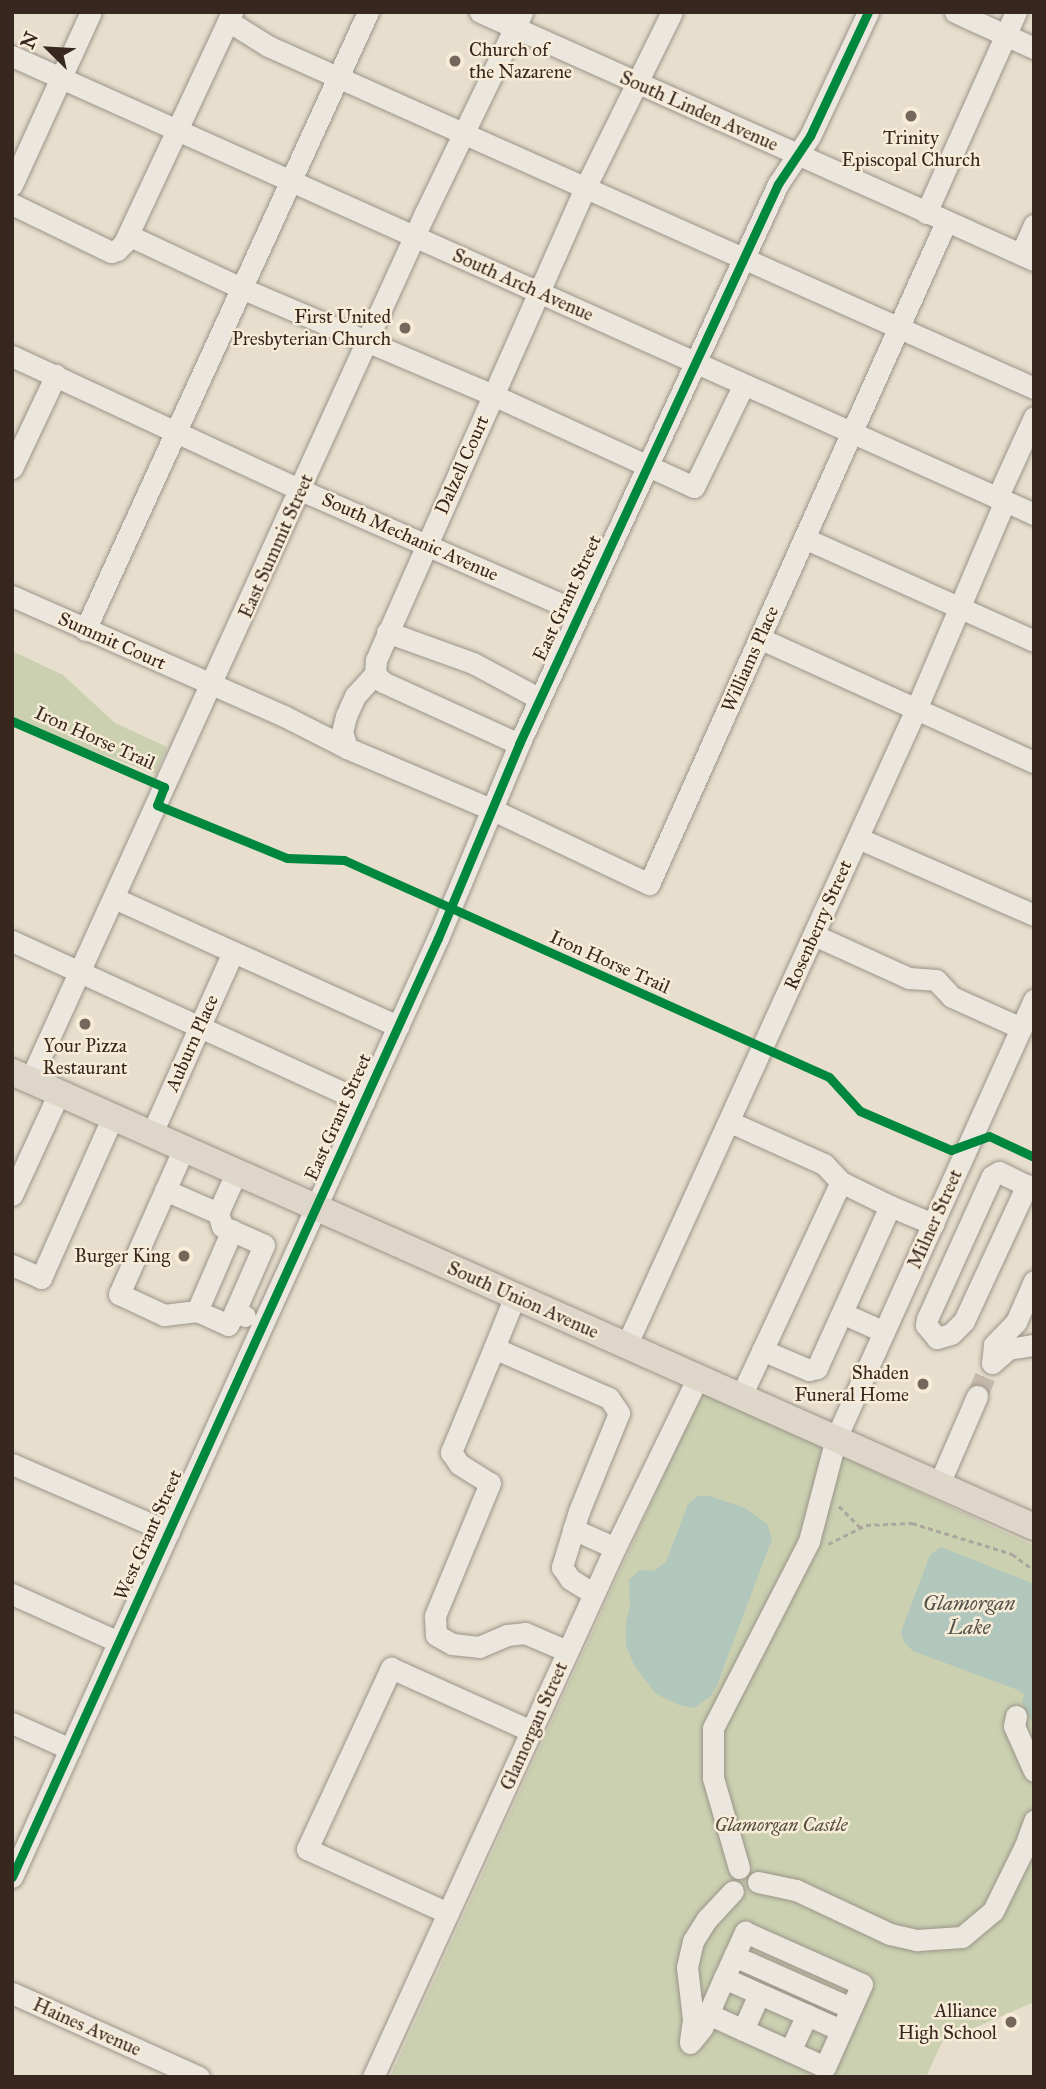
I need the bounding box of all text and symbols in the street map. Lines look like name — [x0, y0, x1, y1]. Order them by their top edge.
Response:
north arrow — [14, 14, 84, 84]
text: N — [16, 28, 43, 52]
place label: Church of the Nazarene — [469, 39, 572, 83]
marker: Church of the Nazarene — [447, 53, 463, 69]
street label: South Linden Avenue — [616, 66, 782, 156]
marker: Trinity Episcopal Church — [903, 108, 919, 124]
place label: Trinity Episcopal Church — [842, 127, 980, 171]
street label: South Arch Avenue — [449, 244, 597, 326]
place label: First United Presbyterian Church — [232, 306, 391, 350]
marker: First United Presbyterian Church — [397, 320, 413, 336]
street label: Dalzell Court — [430, 412, 494, 518]
street label: East Summit Street — [234, 470, 318, 622]
street label: South Mechanic Avenue — [318, 488, 502, 586]
street label: East Grant Street — [528, 531, 606, 665]
street label: Williams Place — [716, 602, 784, 716]
street label: Summit Court — [55, 607, 169, 675]
street label: Iron Horse Trail — [31, 701, 159, 775]
street label: Rosenberry Street — [779, 857, 857, 993]
street label: Iron Horse Trail — [546, 925, 674, 999]
street label: Auburn Place — [161, 991, 223, 1095]
marker: Your Pizza Restaurant — [77, 1016, 93, 1032]
place label: Your Pizza Restaurant — [42, 1035, 128, 1079]
street label: East Grant Street — [300, 1050, 376, 1184]
street label: Milner Street — [903, 1166, 967, 1272]
place label: Burger King — [74, 1245, 170, 1267]
marker: Burger King — [176, 1248, 192, 1264]
street label: South Union Avenue — [444, 1256, 602, 1344]
place label: Shaden Funeral Home — [794, 1362, 909, 1406]
marker: Shaden Funeral Home — [915, 1376, 931, 1392]
street label: West Grant Street — [109, 1466, 187, 1604]
water label: Glamorgan Lake — [923, 1590, 1015, 1640]
street label: Glamorgan Street — [495, 1658, 573, 1794]
park label: Glamorgan Castle — [714, 1814, 848, 1836]
street label: Haines Avenue — [29, 1993, 145, 2061]
place label: Alliance High School — [898, 2000, 997, 2044]
marker: Alliance High School — [1003, 2014, 1019, 2030]

